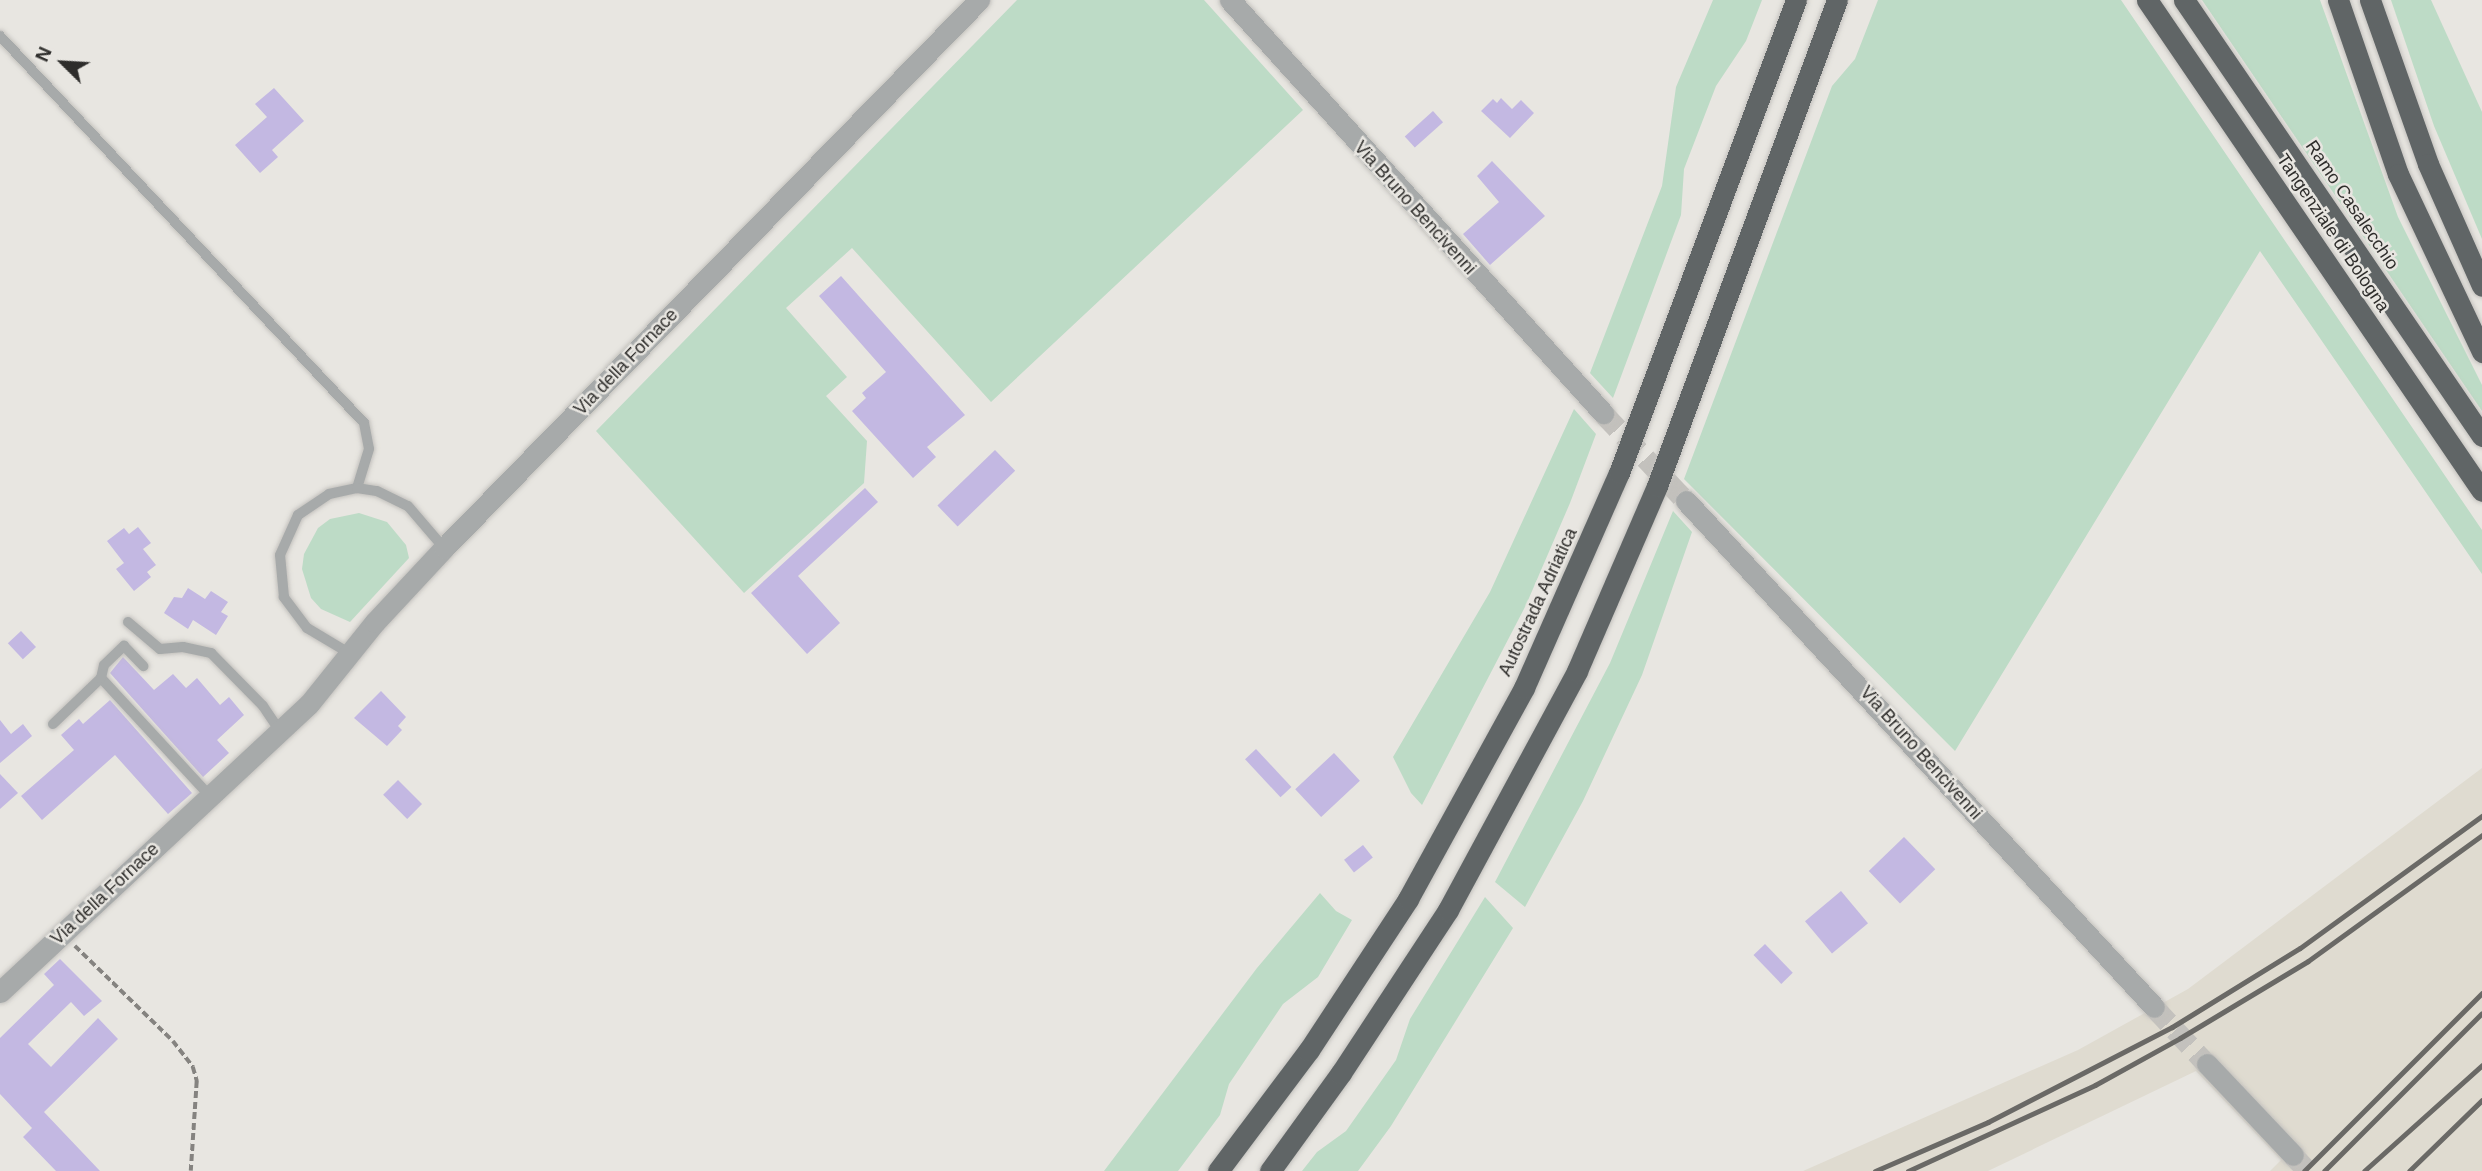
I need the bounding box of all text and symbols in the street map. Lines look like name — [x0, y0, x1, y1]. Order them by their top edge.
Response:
north arrow — [28, 28, 98, 98]
text: N — [31, 44, 56, 65]
street label: Ramo Casalecchio — [2301, 136, 2403, 274]
street label: Via Bruno Bencivenni — [1350, 137, 1480, 279]
street label: Tangenziale di Bologna — [2272, 150, 2394, 316]
street label: Via della Fornace — [570, 304, 682, 420]
street label: Autostrada Adriatica — [1494, 524, 1582, 680]
street label: Via Bruno Bencivenni — [1856, 682, 1986, 824]
street label: Via della Fornace — [47, 838, 163, 950]

